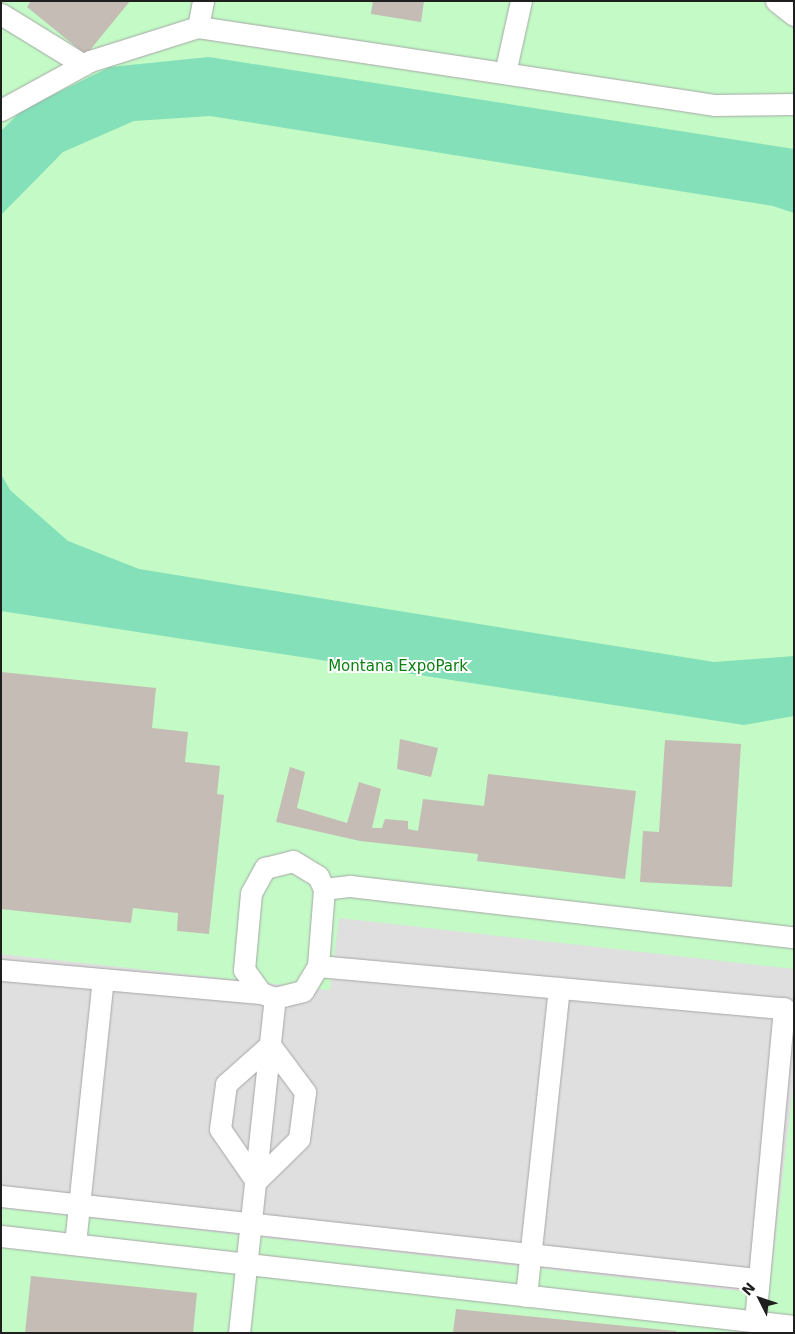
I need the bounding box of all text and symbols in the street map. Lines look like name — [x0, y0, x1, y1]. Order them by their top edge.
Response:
park label: Montana ExpoPark — [328, 658, 468, 676]
north arrow — [735, 1274, 785, 1324]
text: N — [739, 1279, 759, 1299]

